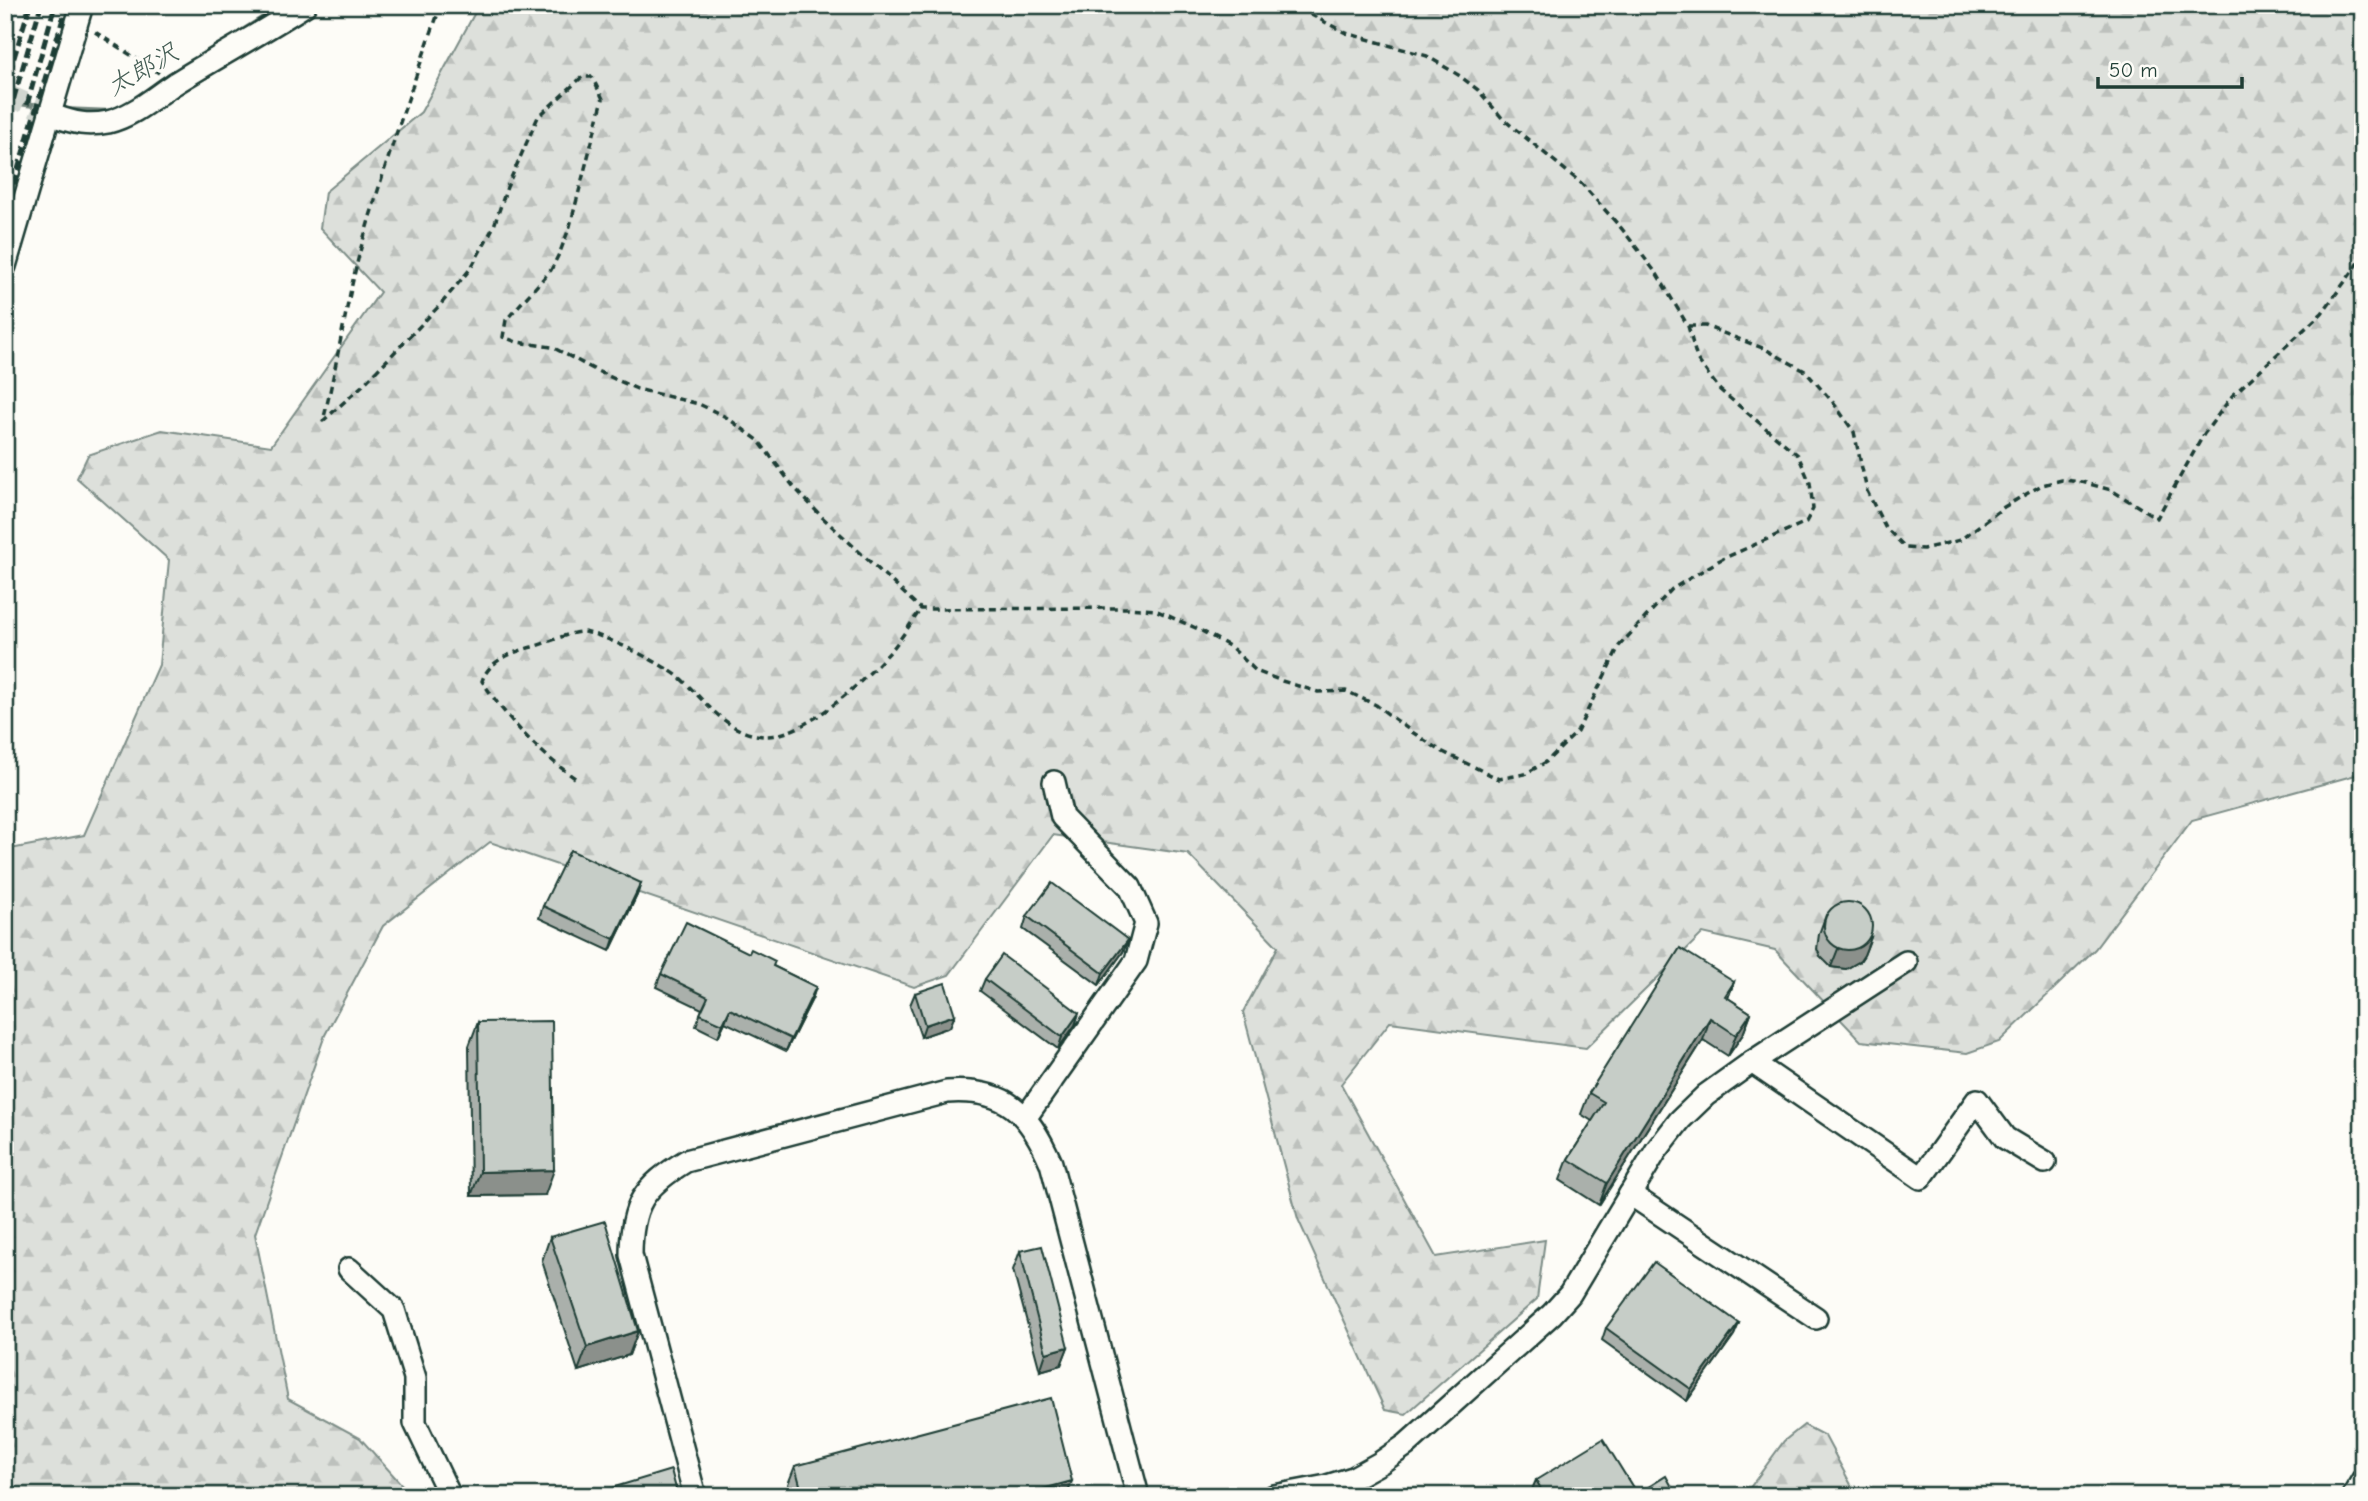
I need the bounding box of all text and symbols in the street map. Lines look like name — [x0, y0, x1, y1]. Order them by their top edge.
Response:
water label: 太郎沢 — [101, 37, 185, 102]
scale bar — [2098, 46, 2242, 90]
text: 50 m — [2109, 58, 2158, 82]

